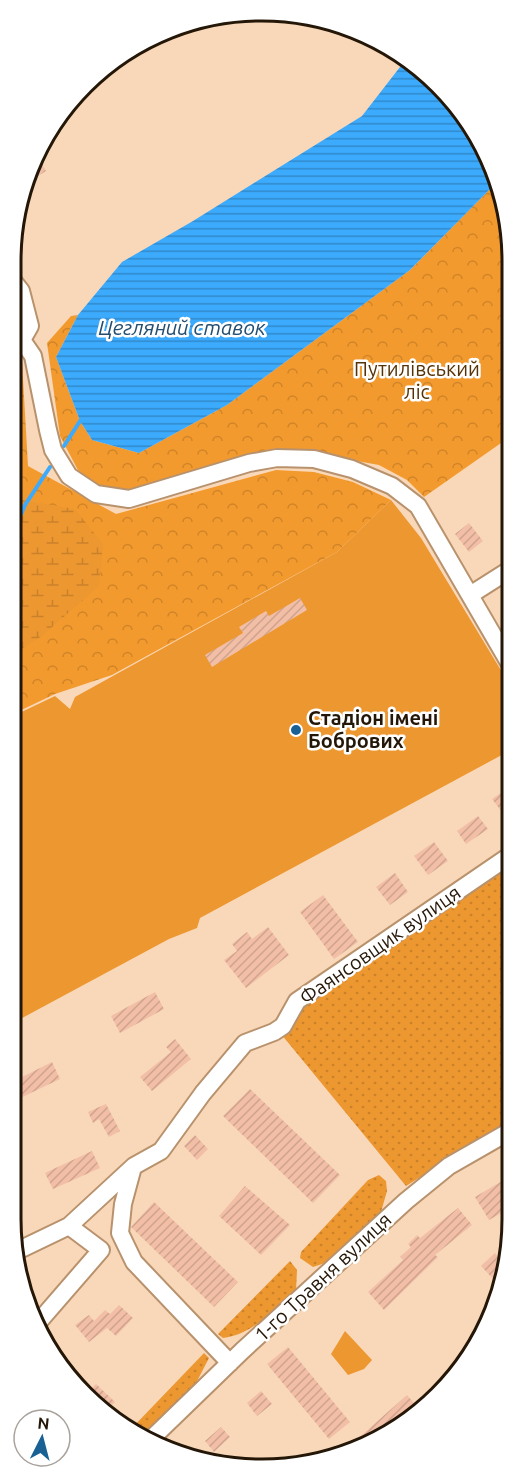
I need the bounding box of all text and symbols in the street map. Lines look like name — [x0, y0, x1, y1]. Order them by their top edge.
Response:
water label: Цегляний ставок — [98, 315, 266, 339]
park label: Путилівський ліс — [354, 357, 480, 403]
place label: Стадіон імені Бобрових — [308, 706, 438, 752]
marker: Стадіон імені Бобрових — [289, 723, 303, 737]
street label: Фаянсовщик вулиця — [295, 880, 465, 1009]
street label: 1-го Травня вулиця — [250, 1207, 396, 1346]
north arrow — [12, 1408, 72, 1468]
text: N — [37, 1414, 50, 1433]

